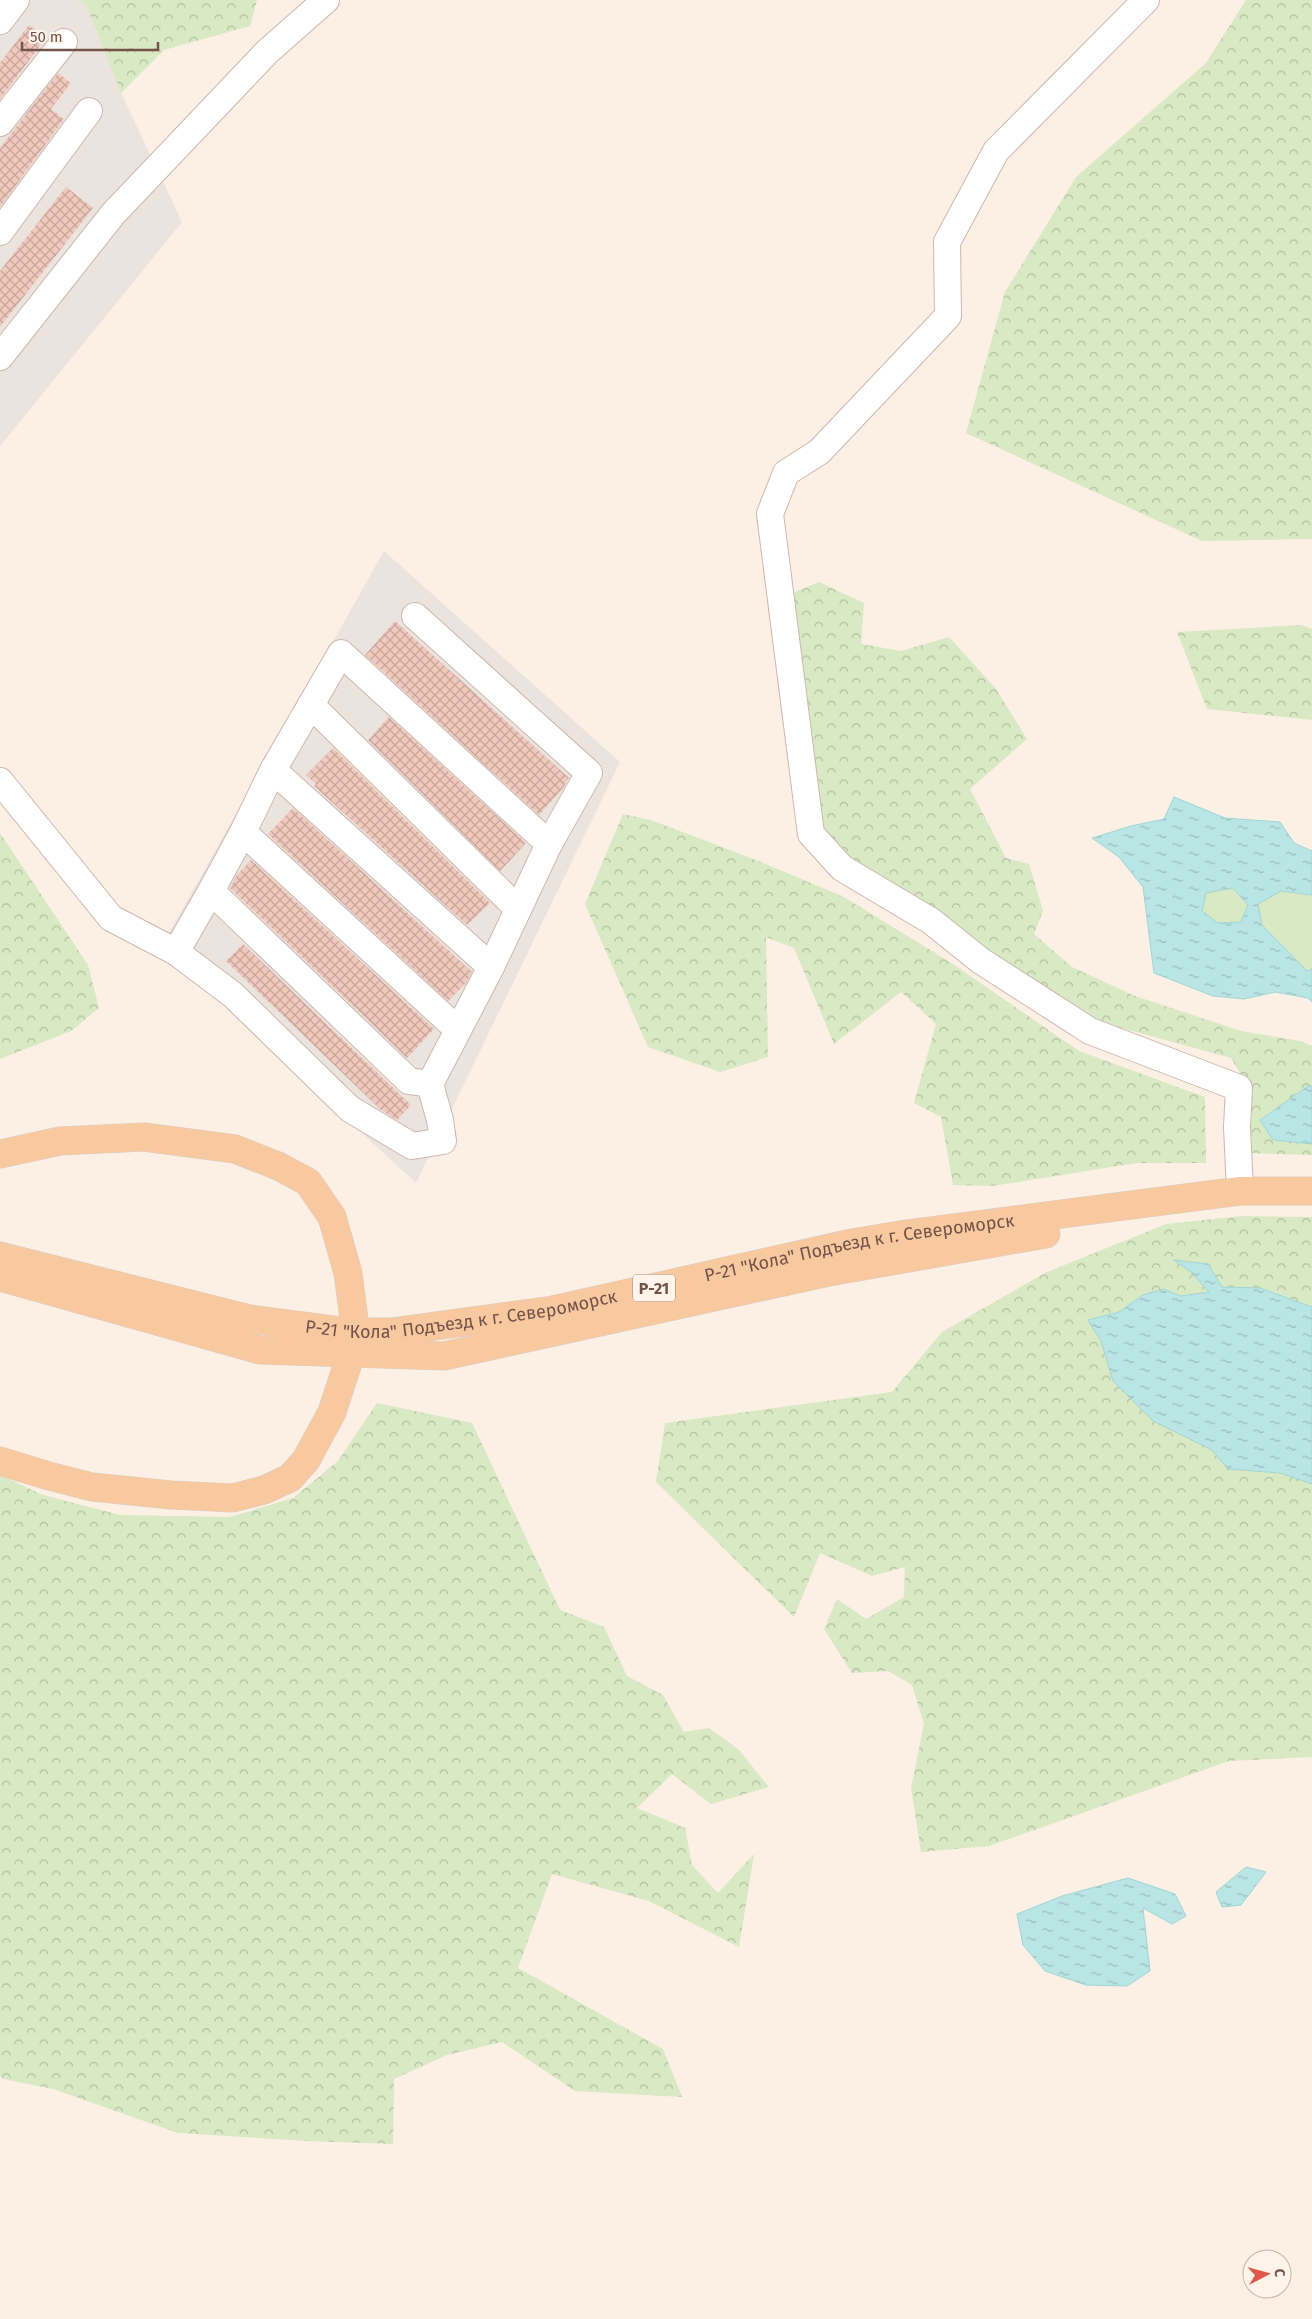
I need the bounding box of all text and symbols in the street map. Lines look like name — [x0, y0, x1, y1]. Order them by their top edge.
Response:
scale bar — [22, 20, 159, 52]
text: 50 m — [30, 28, 63, 46]
street label: Р-21 "Кола" Подъезд к г. Североморск — [702, 1209, 1016, 1287]
road number: Р-21 — [633, 1275, 675, 1302]
street label: Р-21 "Кола" Подъезд к г. Североморск — [304, 1285, 620, 1343]
north arrow — [1242, 2249, 1292, 2299]
text: С — [1271, 2268, 1288, 2278]

